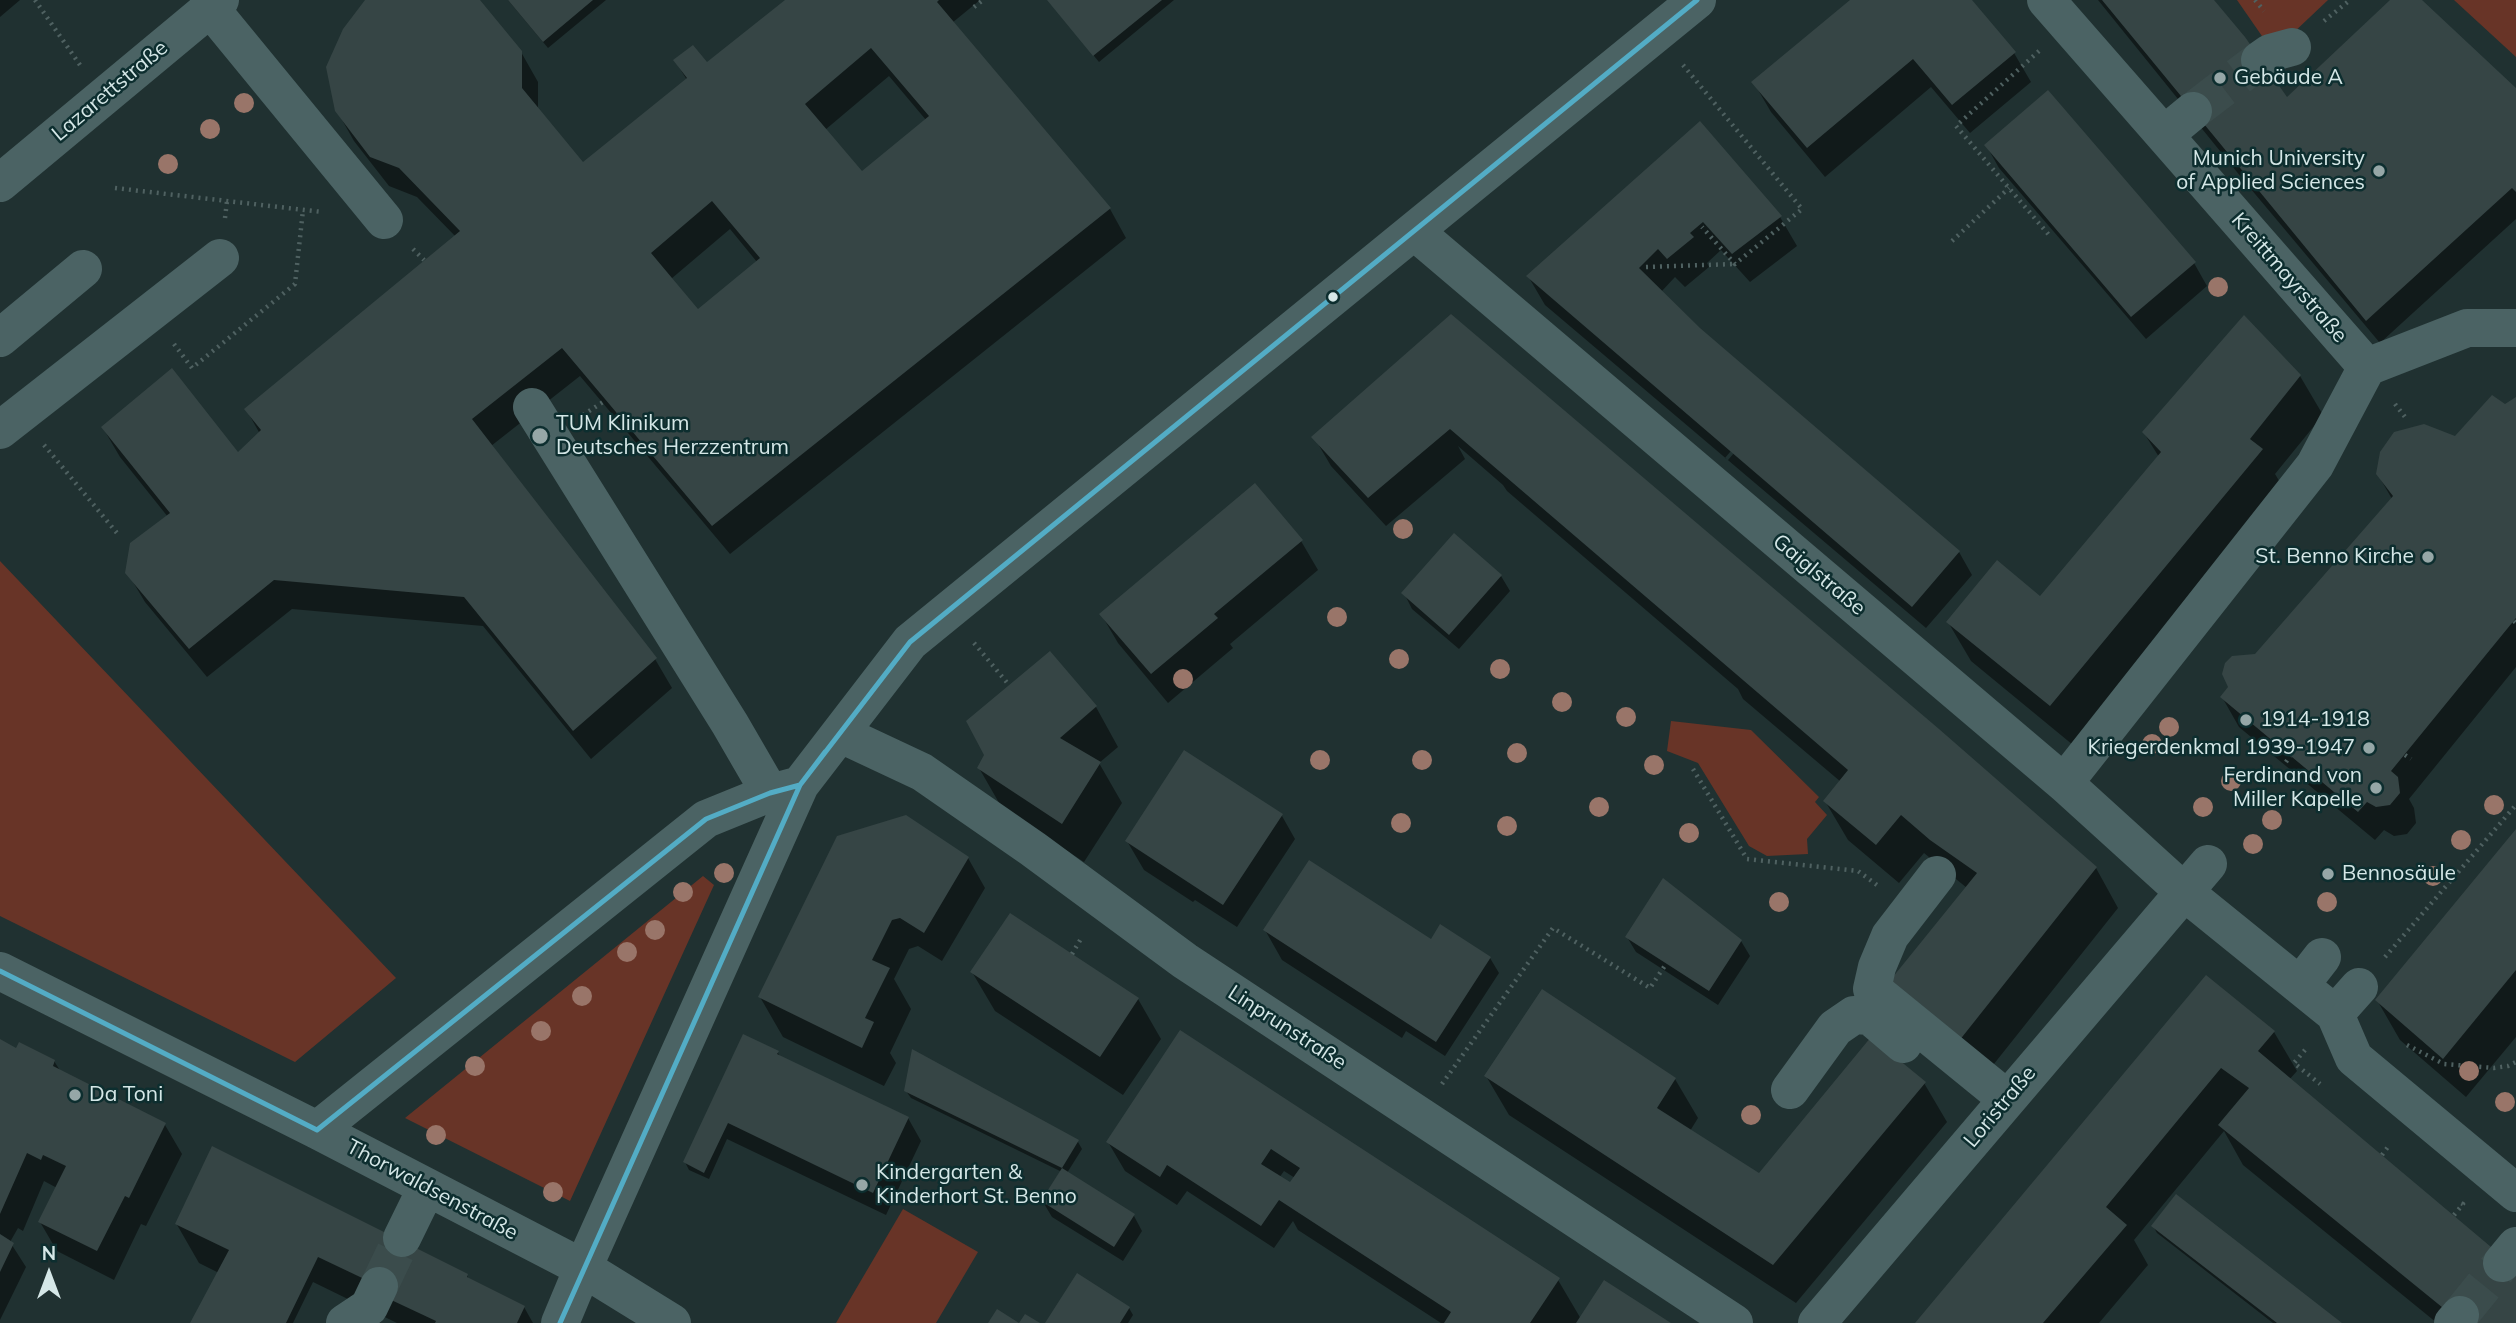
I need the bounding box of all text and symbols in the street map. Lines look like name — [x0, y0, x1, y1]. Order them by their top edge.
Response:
street label: Lazarettstraße — [47, 35, 173, 147]
place label: Gebäude A — [2234, 65, 2343, 91]
marker: Gebäude A — [2212, 70, 2228, 86]
place label: Munich University of Applied Sciences — [2176, 146, 2365, 196]
marker: Munich University of Applied Sciences — [2371, 163, 2387, 179]
street label: Kreittmayrstraße — [2226, 208, 2352, 348]
unlabelled marker — [1326, 290, 1340, 304]
place label: TUM Klinikum Deutsches Herzzentrum — [556, 411, 789, 461]
marker: TUM Klinikum Deutsches Herzzentrum — [530, 426, 550, 446]
street label: Gaiglstraße — [1768, 529, 1870, 621]
place label: St. Benno Kirche — [2255, 544, 2414, 570]
marker: St. Benno Kirche — [2420, 549, 2436, 565]
place label: 1914-1918 — [2260, 707, 2370, 733]
marker: 1914-1918 — [2238, 712, 2254, 728]
place label: Kriegerdenkmal 1939-1947 — [2088, 735, 2355, 761]
marker: Kriegerdenkmal 1939-1947 — [2361, 740, 2377, 756]
place label: Ferdinand von Miller Kapelle — [2224, 763, 2362, 813]
marker: Ferdinand von Miller Kapelle — [2368, 780, 2384, 796]
place label: Bennosäule — [2342, 861, 2456, 887]
marker: Bennosäule — [2320, 866, 2336, 882]
street label: Linprunstraße — [1223, 980, 1351, 1076]
street label: Loristraße — [1959, 1061, 2041, 1153]
place label: Da Toni — [89, 1082, 163, 1108]
marker: Da Toni — [67, 1087, 83, 1103]
street label: Thorwaldsenstraße — [342, 1134, 522, 1246]
place label: Kindergarten & Kinderhort St. Benno — [876, 1160, 1077, 1210]
marker: Kindergarten & Kinderhort St. Benno — [854, 1177, 870, 1193]
north arrow — [14, 1239, 84, 1309]
text: N — [42, 1241, 56, 1265]

